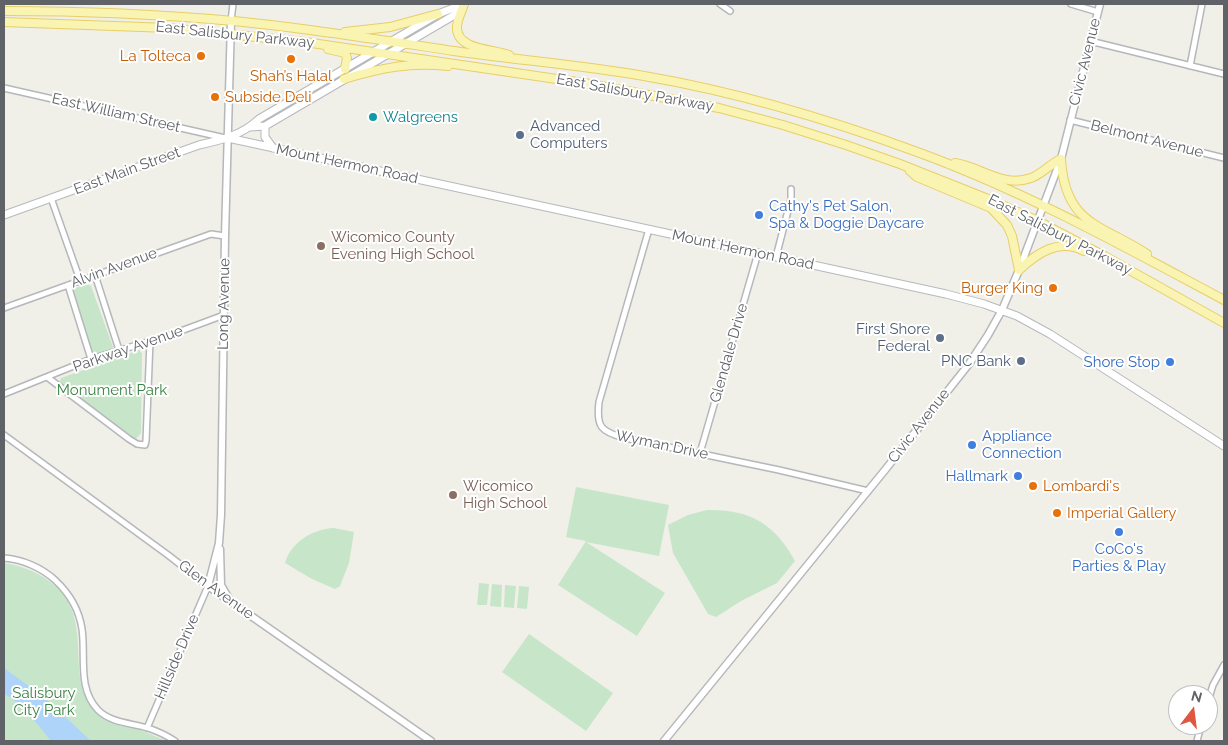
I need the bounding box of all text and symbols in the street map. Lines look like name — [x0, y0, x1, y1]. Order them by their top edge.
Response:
street label: Civic Avenue — [1065, 16, 1105, 108]
street label: East Salisbury Parkway — [155, 18, 315, 52]
place label: La Tolteca — [120, 47, 191, 65]
marker: La Tolteca — [195, 50, 207, 62]
marker: Shah’s Halal — [285, 53, 297, 65]
place label: Shah’s Halal — [250, 67, 332, 85]
street label: East Salisbury Parkway — [555, 70, 715, 116]
place label: Subside Deli — [225, 88, 312, 106]
street label: East William Street — [50, 89, 182, 137]
marker: Subside Deli — [209, 91, 221, 103]
place label: Walgreens — [383, 108, 458, 126]
marker: Walgreens — [367, 111, 379, 123]
street label: Belmont Avenue — [1089, 116, 1205, 162]
place label: Advanced Computers — [530, 117, 607, 152]
marker: Advanced Computers — [514, 129, 526, 141]
street label: Mount Hermon Road — [274, 140, 420, 188]
street label: East Main Street — [71, 143, 183, 199]
street label: East Salisbury Parkway — [985, 191, 1135, 279]
place label: Cathy's Pet Salon, Spa & Doggie Daycare — [769, 197, 924, 232]
marker: Cathy's Pet Salon, Spa & Doggie Daycare — [753, 209, 765, 221]
street label: Mount Hermon Road — [670, 226, 816, 274]
place label: Wicomico County Evening High School — [331, 228, 474, 263]
marker: Wicomico County Evening High School — [315, 240, 327, 252]
street label: Alvin Avenue — [68, 244, 160, 292]
street label: Long Avenue — [214, 258, 234, 350]
place label: Burger King — [961, 279, 1043, 297]
marker: Burger King — [1047, 282, 1059, 294]
street label: Glendale Drive — [706, 301, 752, 405]
place label: First Shore Federal — [856, 320, 930, 355]
street label: Parkway Avenue — [71, 322, 185, 376]
marker: First Shore Federal — [934, 332, 946, 344]
place label: PNC Bank — [941, 352, 1011, 370]
place label: Shore Stop — [1084, 353, 1160, 371]
marker: PNC Bank — [1015, 355, 1027, 367]
marker: Shore Stop — [1164, 356, 1176, 368]
park label: Monument Park — [57, 381, 167, 399]
street label: Civic Avenue — [884, 385, 954, 467]
street label: Wyman Drive — [614, 426, 710, 464]
place label: Appliance Connection — [982, 427, 1062, 462]
marker: Appliance Connection — [966, 439, 978, 451]
place label: Hallmark — [945, 467, 1008, 485]
marker: Hallmark — [1012, 470, 1024, 482]
place label: Wicomico High School — [463, 477, 547, 512]
place label: Lombardi's — [1043, 477, 1119, 495]
marker: Lombardi's — [1027, 480, 1039, 492]
marker: Wicomico High School — [447, 489, 459, 501]
place label: Imperial Gallery — [1067, 504, 1176, 522]
marker: Imperial Gallery — [1051, 507, 1063, 519]
marker: CoCo's Parties & Play — [1113, 526, 1125, 538]
place label: CoCo's Parties & Play — [1072, 540, 1166, 575]
street label: Glen Avenue — [175, 557, 257, 623]
street label: Hillside Drive — [151, 612, 203, 702]
park label: Salisbury City Park — [12, 684, 76, 719]
north arrow — [1168, 685, 1218, 735]
text: N — [1189, 687, 1204, 706]

